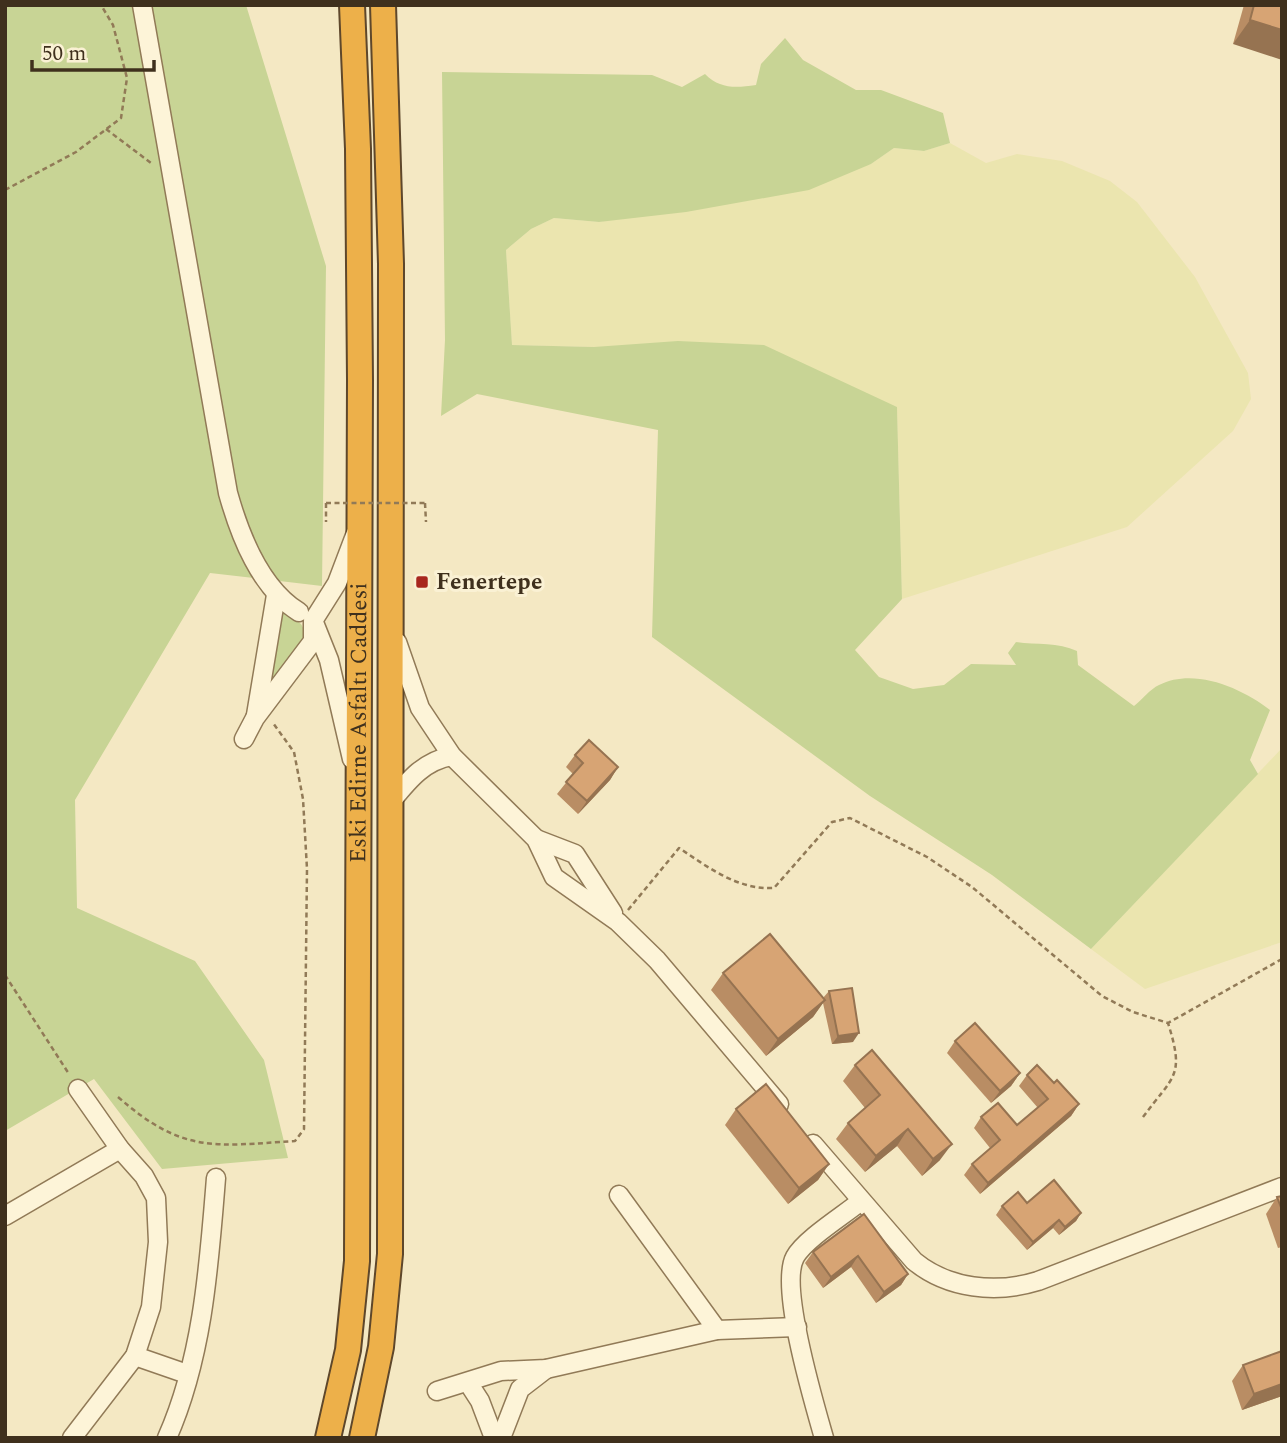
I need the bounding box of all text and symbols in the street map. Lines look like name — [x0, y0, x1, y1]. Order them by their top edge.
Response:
scale bar — [32, 28, 154, 72]
text: 50 m — [42, 38, 86, 70]
place label: Fenertepe — [436, 565, 542, 600]
marker: Fenertepe — [414, 574, 430, 590]
street label: Eski Edirne Asfaltı Caddesi — [341, 582, 377, 863]

